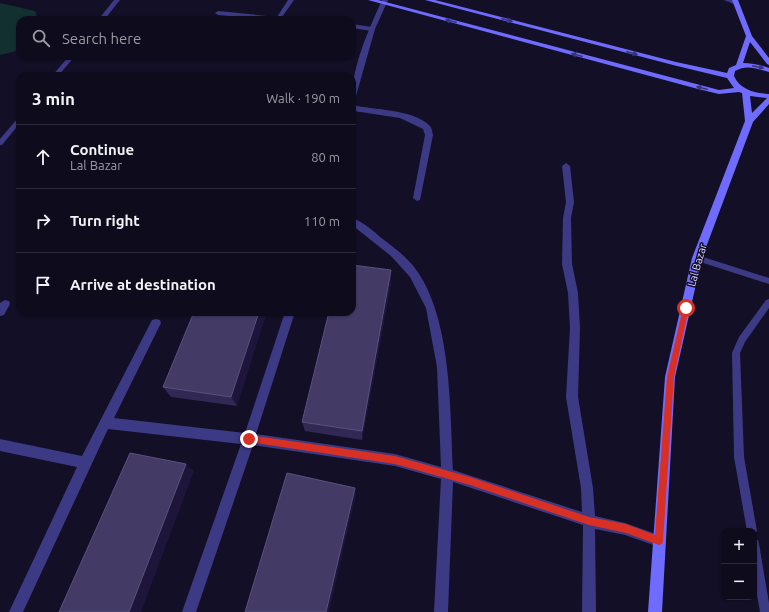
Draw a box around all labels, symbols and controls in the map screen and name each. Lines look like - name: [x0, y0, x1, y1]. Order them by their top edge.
- search box: [16, 16, 356, 60]
- one-way arrow: [445, 18, 457, 24]
- one-way arrow: [500, 18, 513, 24]
- icon: search: [30, 27, 52, 49]
- text: Search here: [62, 30, 141, 47]
- one-way arrow: [627, 50, 639, 56]
- one-way arrow: [571, 51, 583, 57]
- one-way arrow: [752, 64, 764, 70]
- one-way arrow: [696, 85, 709, 91]
- text: 3 min: [32, 89, 75, 108]
- text: Walk · 190 m: [266, 91, 340, 105]
- text: Continue: [70, 141, 134, 158]
- icon: ahead: [32, 146, 54, 168]
- text: 80 m: [311, 150, 340, 164]
- text: Lal Bazar: [70, 158, 122, 172]
- icon: right: [32, 210, 54, 232]
- text: Turn right: [70, 212, 140, 229]
- text: 110 m: [304, 214, 340, 228]
- street label: Lal Bazar: [685, 241, 709, 288]
- icon: arrive: [32, 274, 54, 296]
- text: Arrive at destination: [70, 276, 216, 293]
- route start: [677, 299, 695, 317]
- route end: [240, 430, 258, 448]
- map controls: [721, 528, 757, 600]
- button: +: [721, 528, 757, 564]
- button: −: [721, 564, 757, 600]

